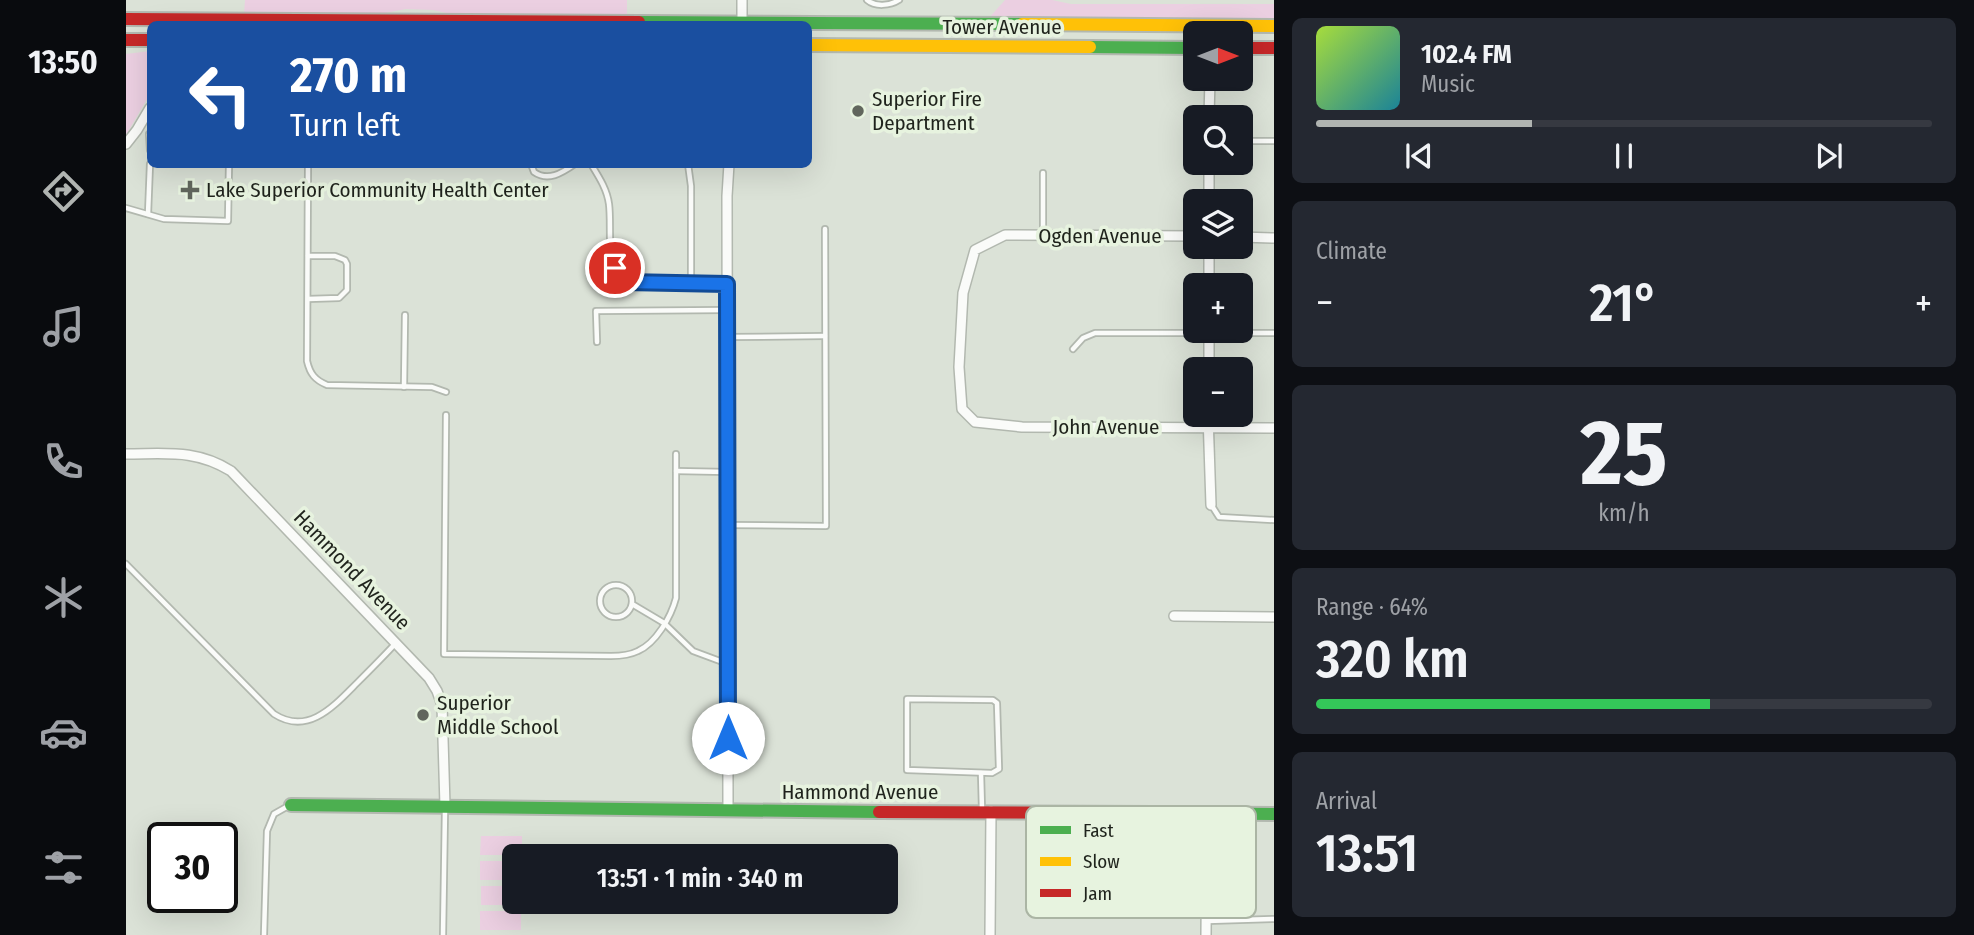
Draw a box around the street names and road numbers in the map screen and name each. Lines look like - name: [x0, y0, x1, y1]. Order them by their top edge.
- street label: Tower Avenue: [942, 14, 1062, 40]
- street label: Ogden Avenue: [1038, 223, 1162, 249]
- street label: John Avenue: [1053, 414, 1159, 440]
- street label: Hammond Avenue: [288, 505, 416, 635]
- street label: Hammond Avenue: [782, 779, 938, 805]

